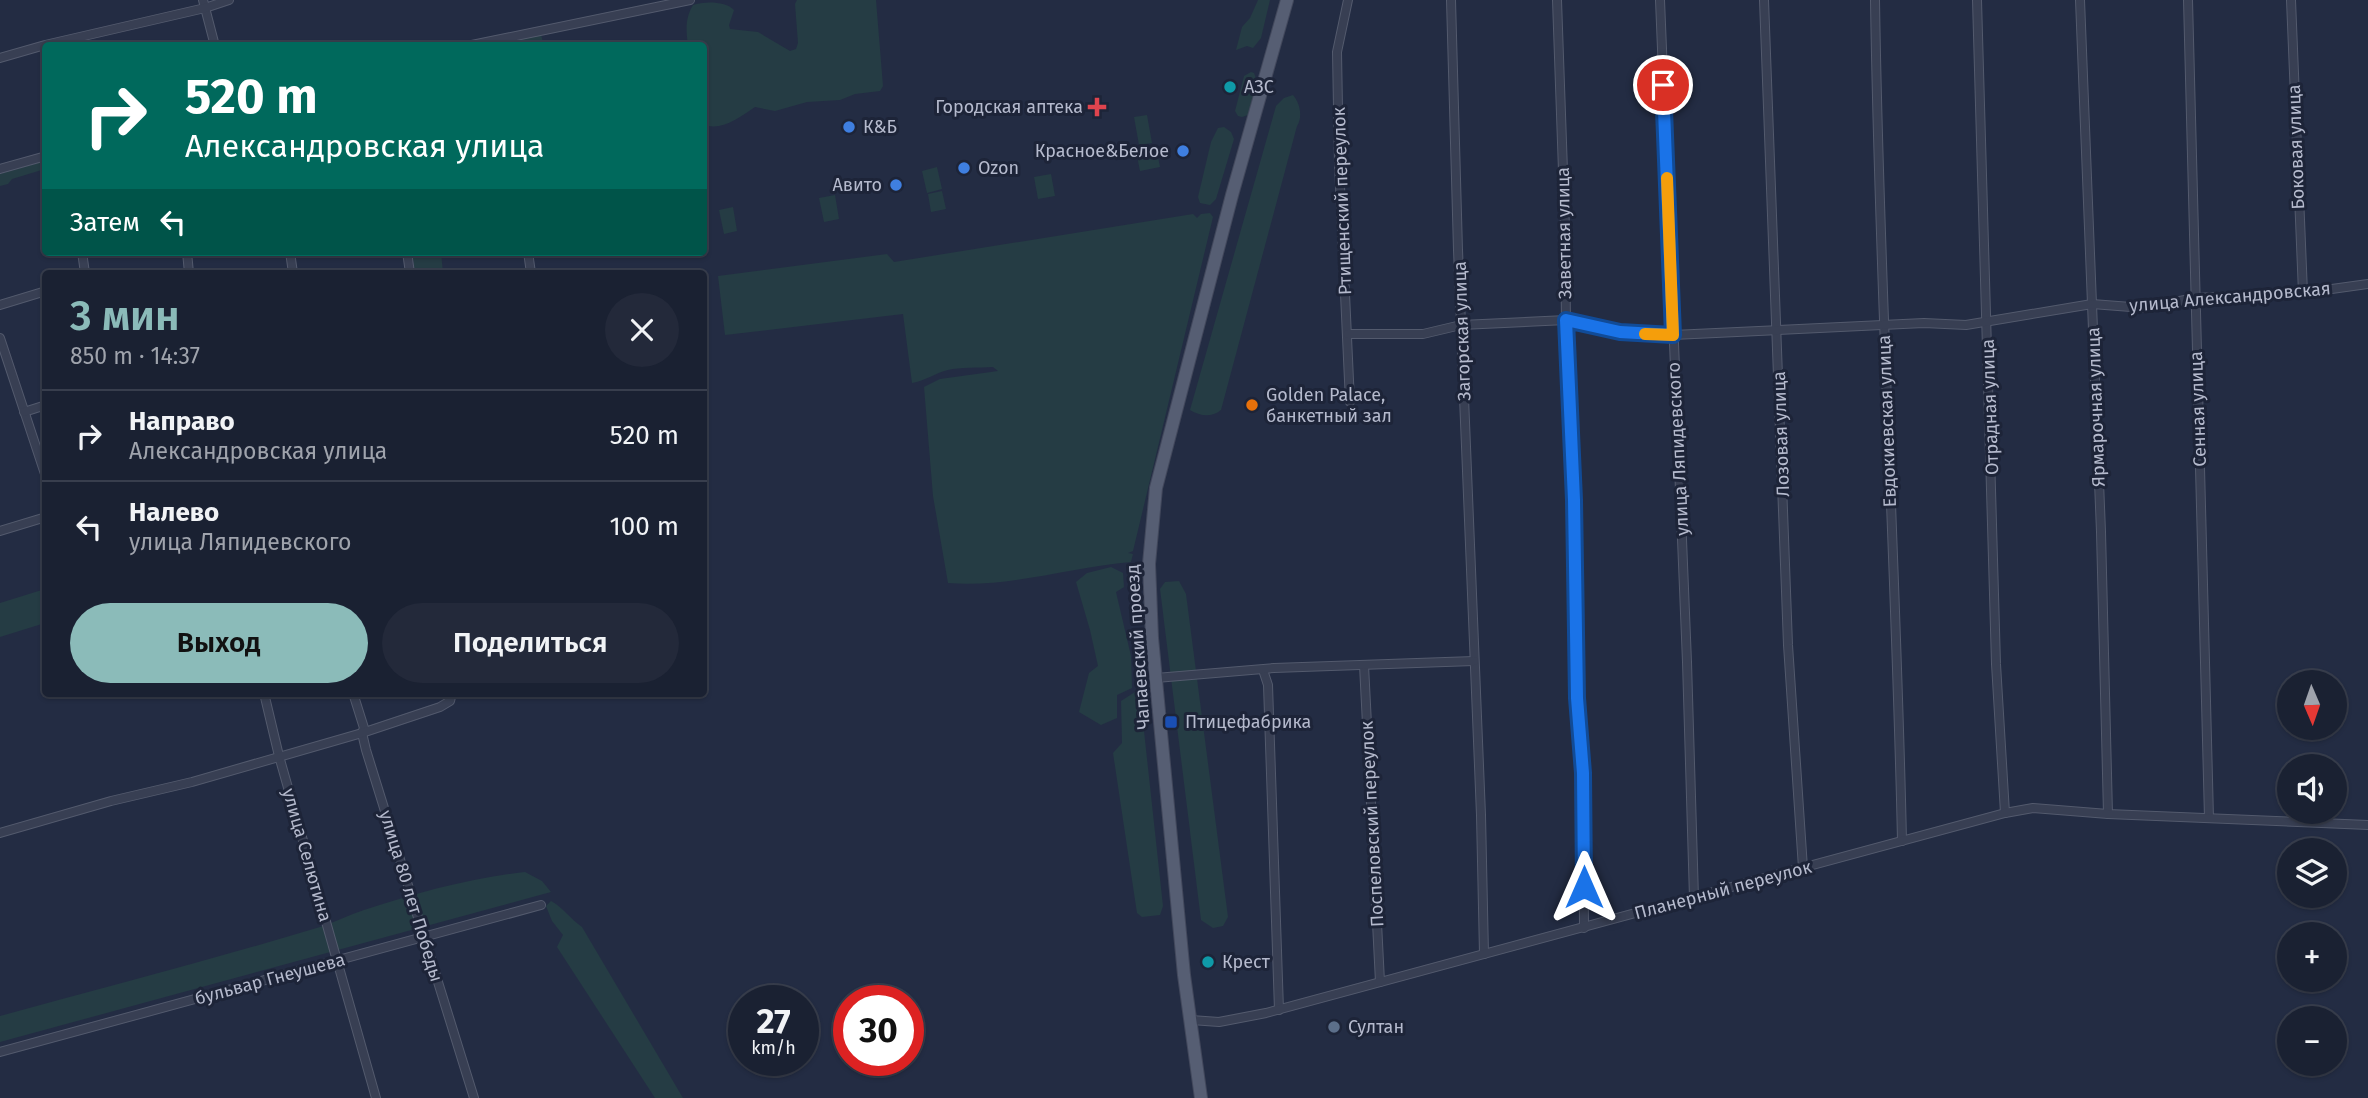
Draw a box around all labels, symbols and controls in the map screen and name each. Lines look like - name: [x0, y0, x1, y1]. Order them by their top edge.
- pin: [1633, 55, 1693, 115]
- icon: arrive: [1644, 66, 1682, 104]
- text: 520 m: [185, 67, 318, 126]
- icon: right: [70, 70, 161, 161]
- place label: АЗС: [1244, 76, 1274, 98]
- marker: АЗС: [1222, 79, 1238, 95]
- street label: Боковая улица: [2283, 84, 2309, 210]
- place label: Городская аптека: [935, 96, 1083, 118]
- marker: Городская аптека: [1089, 99, 1105, 115]
- street label: Ртищенский переулок: [1328, 106, 1356, 295]
- place label: К&Б: [863, 116, 897, 138]
- marker: К&Б: [841, 119, 857, 135]
- text: Александровская улица: [185, 127, 544, 165]
- place label: Красное&Белое: [1035, 140, 1169, 162]
- marker: Красное&Белое: [1175, 143, 1191, 159]
- place label: Ozon: [978, 157, 1019, 179]
- marker: Ozon: [956, 160, 972, 176]
- street label: Заветная улица: [1552, 167, 1576, 299]
- place label: Авито: [833, 174, 882, 196]
- marker: Авито: [888, 177, 904, 193]
- icon: left: [154, 203, 192, 241]
- text: Затем: [70, 207, 140, 238]
- street label: Загорская улица: [1449, 261, 1475, 401]
- street label: улица Александровская: [2128, 277, 2332, 317]
- text: 3 мин: [70, 291, 180, 341]
- button: close: [605, 293, 679, 367]
- street label: Ярмарочная улица: [2082, 327, 2110, 487]
- street label: Евдокиевская улица: [1873, 335, 1901, 507]
- street label: Отрадная улица: [1977, 339, 2003, 475]
- text: 850 m · 14:37: [70, 342, 200, 370]
- street label: Сенная улица: [2185, 351, 2211, 467]
- street label: улица Ляпидевского: [1662, 361, 1694, 537]
- street label: Лозовая улица: [1768, 371, 1794, 497]
- place label: Golden Palace, банкетный зал: [1266, 384, 1392, 427]
- marker: Golden Palace, банкетный зал: [1244, 397, 1260, 413]
- text: Направо: [129, 406, 235, 437]
- icon: right: [70, 417, 108, 455]
- text: 520 m: [610, 420, 679, 451]
- text: Александровская улица: [129, 437, 387, 465]
- text: Налево: [129, 497, 219, 528]
- icon: left: [70, 508, 108, 546]
- text: 100 m: [610, 511, 679, 542]
- text: улица Ляпидевского: [129, 528, 351, 556]
- street label: Чапаевский проезд: [1121, 564, 1155, 730]
- button: Выход: [70, 603, 368, 683]
- button: Поделиться: [382, 603, 679, 683]
- north arrow: [2277, 670, 2347, 740]
- map controls: [2277, 670, 2347, 1076]
- place label: Птицефабрика: [1185, 711, 1311, 733]
- marker: Птицефабрика: [1163, 714, 1179, 730]
- street label: Поспеловский переулок: [1356, 720, 1388, 928]
- button: sound: [2277, 754, 2347, 824]
- street label: улица Селютина: [277, 786, 337, 924]
- street label: улица 80 лет Победы: [374, 808, 448, 984]
- button: layers: [2277, 838, 2347, 908]
- position arrow: [1547, 850, 1621, 924]
- street label: Планерный переулок: [1632, 856, 1815, 924]
- button: +: [2277, 922, 2347, 992]
- street label: бульвар Гнеушева: [192, 948, 348, 1010]
- place label: Крест: [1222, 951, 1271, 973]
- marker: Крест: [1200, 954, 1216, 970]
- speed limit sign: 30: [833, 985, 924, 1076]
- text: 27: [756, 1000, 791, 1042]
- button: −: [2277, 1006, 2347, 1076]
- place label: Султан: [1348, 1016, 1404, 1038]
- marker: Султан: [1326, 1019, 1342, 1035]
- text: km/h: [751, 1037, 796, 1059]

